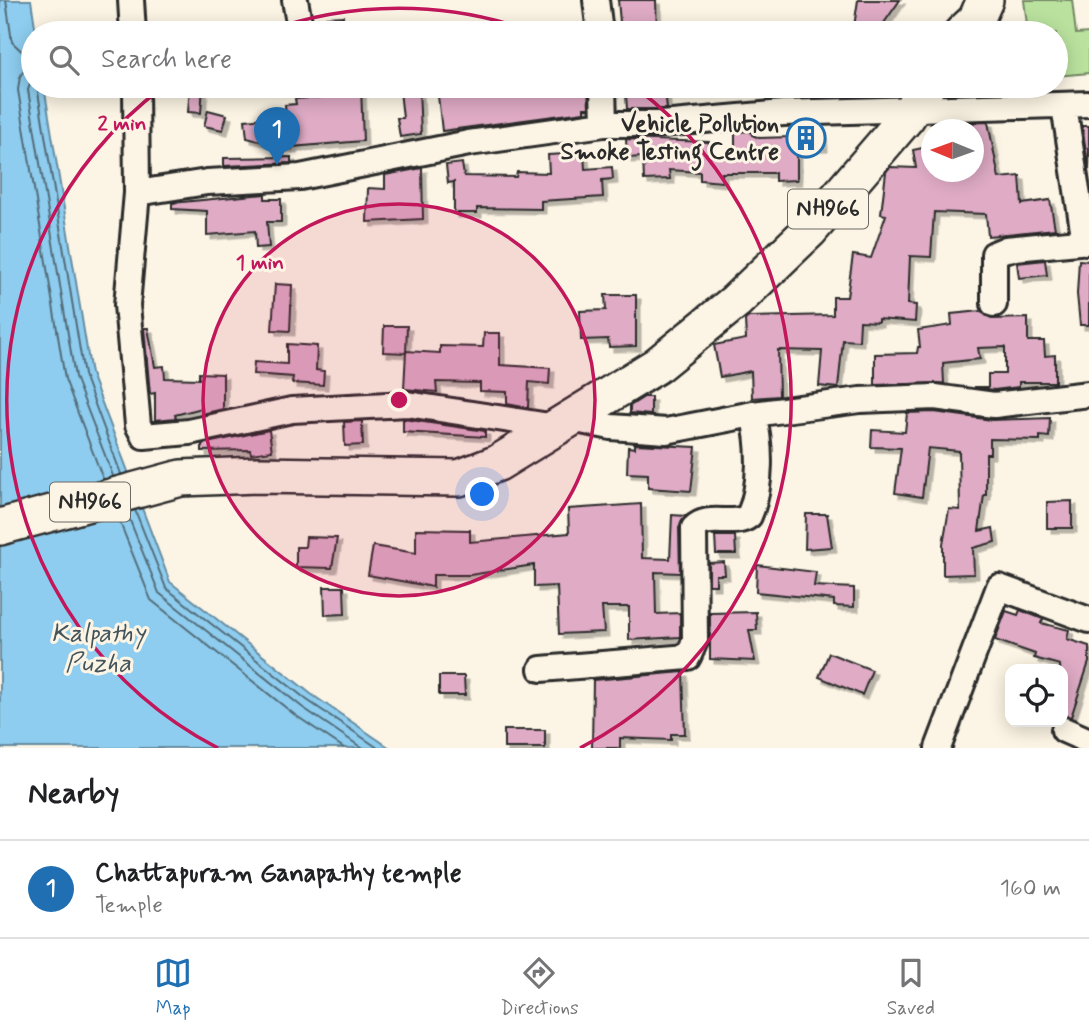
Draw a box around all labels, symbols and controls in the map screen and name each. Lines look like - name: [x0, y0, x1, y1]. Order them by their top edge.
- search box: [21, 21, 1068, 98]
- icon: search: [45, 41, 83, 79]
- text: Search here: [101, 43, 232, 77]
- pin: 1: [254, 107, 300, 165]
- place label: Vehicle Pollution Smoke Testing Centre: [561, 109, 779, 171]
- text: 2 min: [97, 110, 147, 138]
- building icon: Vehicle Pollution Smoke Testing Centre: [785, 117, 827, 159]
- north arrow: [921, 119, 984, 182]
- road number: NH966: [788, 190, 868, 229]
- text: 1 min: [236, 249, 284, 277]
- centre of rings: [387, 388, 411, 412]
- your location: [465, 477, 499, 511]
- road number: NH966: [50, 482, 130, 522]
- water label: Kalpathy Puzha: [51, 617, 147, 681]
- map controls: [1005, 664, 1068, 727]
- button: locate: [1005, 664, 1068, 727]
- text: Nearby: [28, 774, 119, 813]
- text: Chattapuram Ganapathy temple: [95, 857, 462, 891]
- text: 1: [46, 874, 56, 904]
- text: 160 m: [1000, 874, 1061, 904]
- text: Temple: [95, 891, 163, 921]
- tab: Map: [154, 954, 192, 1021]
- tab: Directions: [500, 954, 579, 1021]
- tab: Saved: [887, 954, 935, 1021]

